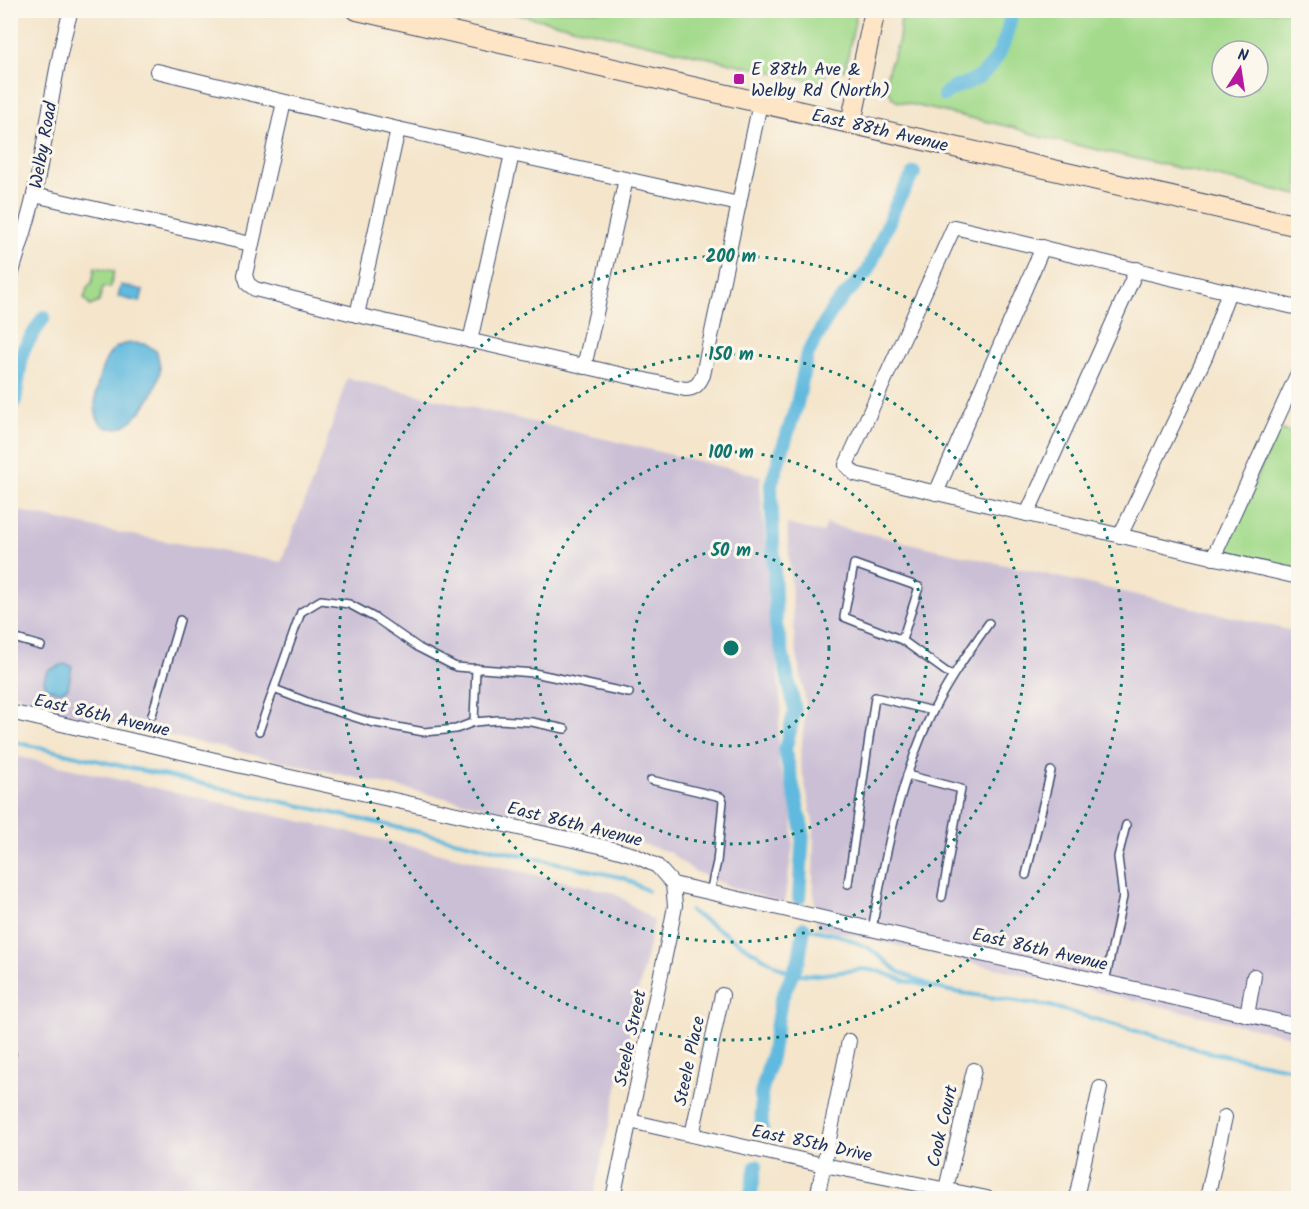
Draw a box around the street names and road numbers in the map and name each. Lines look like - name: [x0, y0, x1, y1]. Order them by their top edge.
- street label: Welby Road: [23, 99, 67, 191]
- street label: East 88th Avenue: [809, 102, 951, 161]
- street label: East 86th Avenue: [31, 687, 172, 746]
- street label: East 86th Avenue: [504, 795, 645, 856]
- street label: East 86th Avenue: [969, 921, 1110, 980]
- street label: Steele Street: [607, 986, 656, 1089]
- street label: Steele Place: [667, 1014, 714, 1109]
- street label: Cook Court: [920, 1082, 967, 1170]
- street label: East 85th Drive: [749, 1118, 875, 1171]

